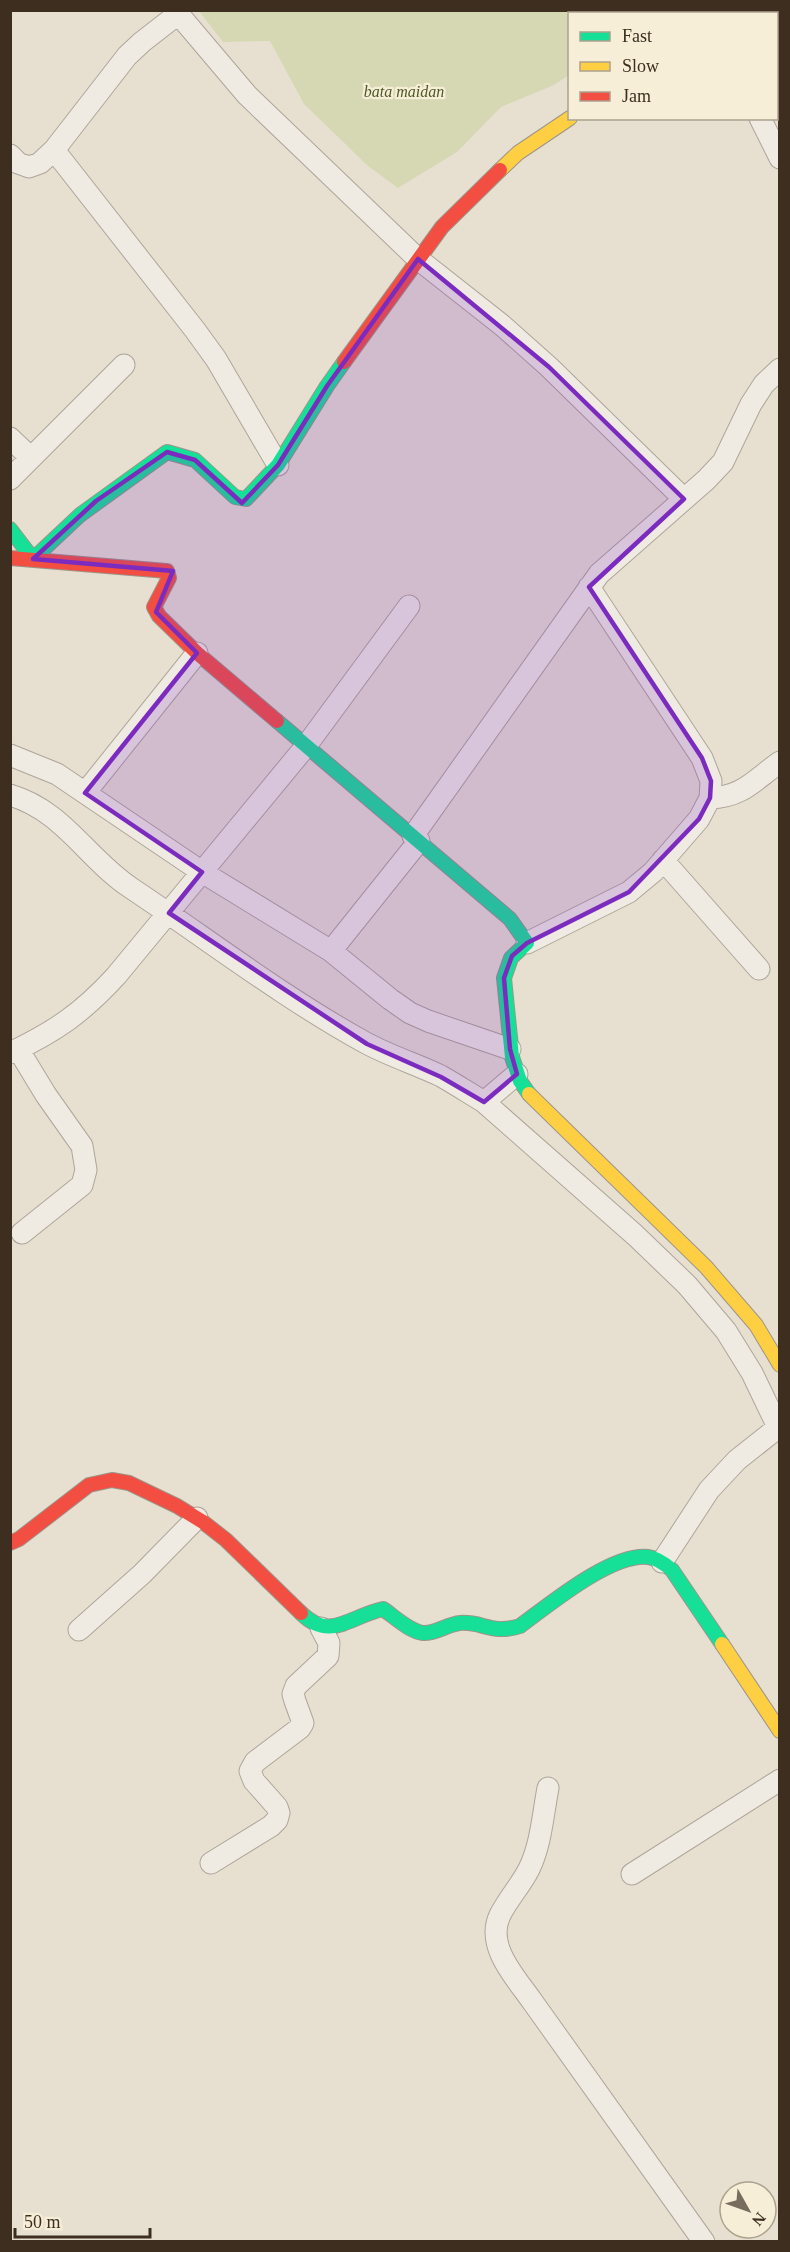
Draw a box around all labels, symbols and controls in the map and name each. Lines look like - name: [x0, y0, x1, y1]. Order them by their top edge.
- legend: [568, 12, 778, 120]
- text: Fast: [622, 26, 652, 46]
- text: Slow: [622, 56, 659, 76]
- park label: bata maidan: [364, 83, 444, 100]
- text: Jam: [622, 86, 651, 106]
- north arrow: [718, 2180, 778, 2240]
- scale bar: [15, 2201, 150, 2239]
- text: N: [749, 2209, 769, 2230]
- text: 50 m: [24, 2212, 61, 2232]

